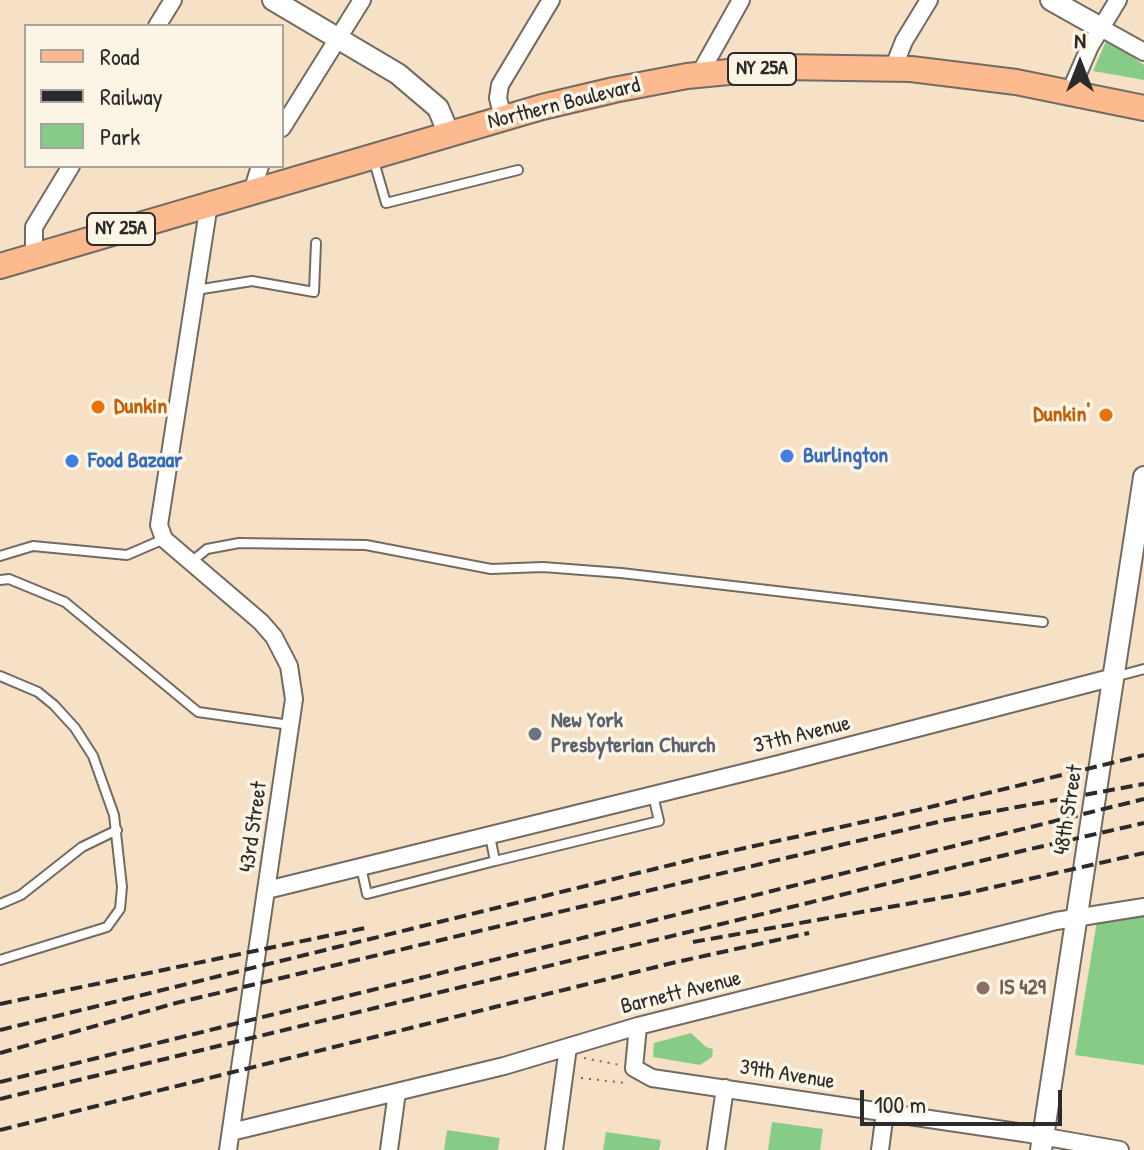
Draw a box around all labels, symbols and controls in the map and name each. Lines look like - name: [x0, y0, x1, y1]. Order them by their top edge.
- legend: [24, 24, 284, 168]
- north arrow: [1040, 24, 1120, 104]
- text: N: [1074, 25, 1086, 55]
- text: Road: [100, 40, 139, 72]
- road number: NY 25A: [728, 53, 796, 85]
- street label: Northern Boulevard: [485, 72, 643, 136]
- text: Railway: [100, 80, 163, 112]
- text: Park: [100, 120, 140, 152]
- road number: NY 25A: [87, 213, 155, 245]
- place label: Dunkin: [114, 394, 167, 420]
- marker: Dunkin: [89, 398, 107, 416]
- place label: Dunkin': [1033, 402, 1090, 428]
- marker: Dunkin': [1097, 406, 1115, 424]
- place label: Burlington: [803, 443, 888, 469]
- marker: Burlington: [778, 447, 796, 465]
- place label: Food Bazaar: [88, 448, 183, 474]
- marker: Food Bazaar: [63, 452, 81, 470]
- place label: New York Presbyterian Church: [551, 708, 715, 760]
- street label: 37th Avenue: [751, 710, 853, 760]
- marker: New York Presbyterian Church: [526, 725, 544, 743]
- street label: 48th Street: [1049, 763, 1089, 857]
- street label: 43rd Street: [235, 780, 273, 874]
- street label: Barnett Avenue: [618, 965, 744, 1021]
- place label: IS 429: [999, 975, 1046, 1001]
- marker: IS 429: [974, 979, 992, 997]
- street label: 39th Avenue: [738, 1054, 836, 1096]
- scale bar: [864, 1074, 1066, 1124]
- text: 100 m: [874, 1088, 926, 1120]

